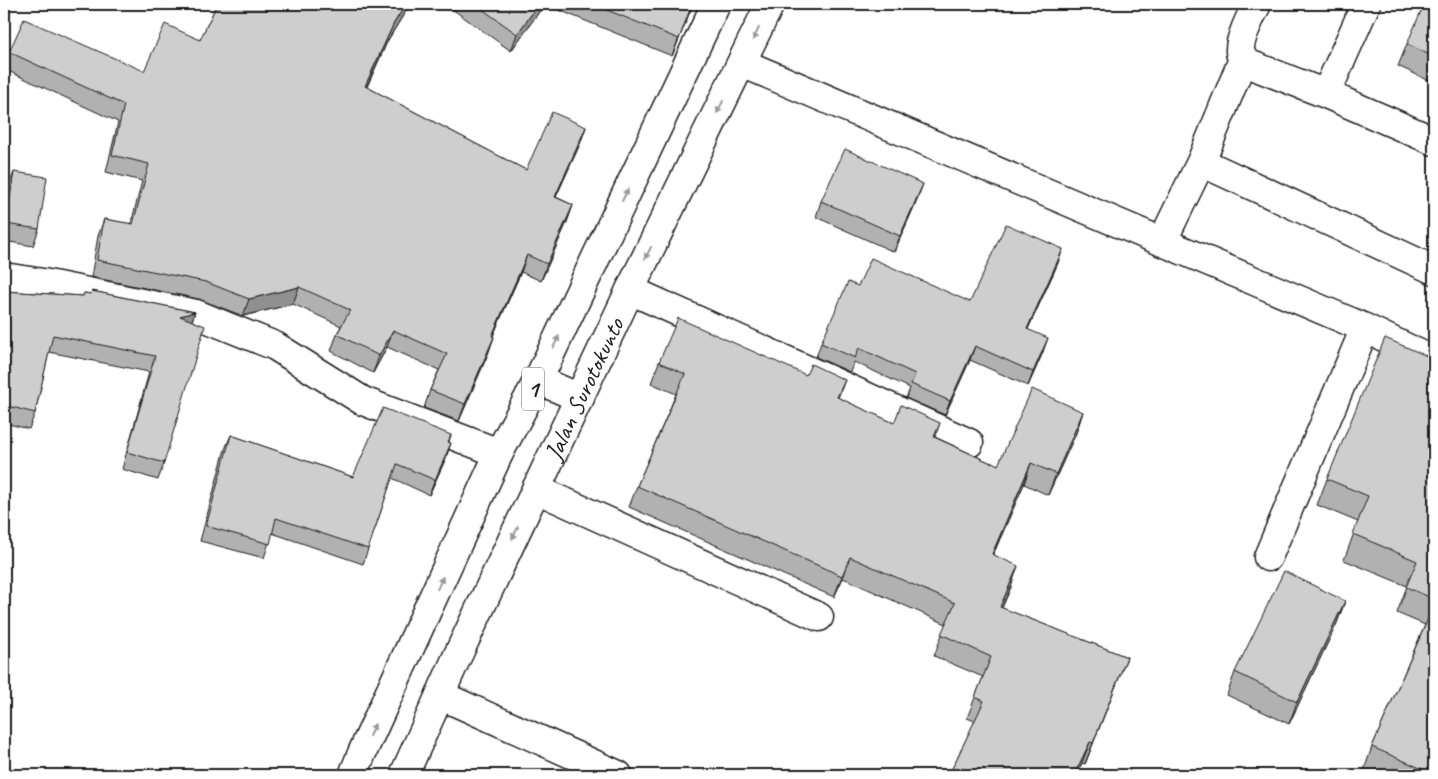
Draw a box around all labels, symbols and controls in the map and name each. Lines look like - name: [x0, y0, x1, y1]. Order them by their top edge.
- one-way arrow: [751, 26, 760, 41]
- one-way arrow: [716, 100, 724, 114]
- one-way arrow: [622, 188, 630, 202]
- one-way arrow: [644, 245, 652, 260]
- street label: Jalan Surotokunto: [537, 312, 632, 466]
- one-way arrow: [552, 335, 560, 349]
- road number: 1: [522, 368, 544, 410]
- one-way arrow: [511, 526, 519, 540]
- one-way arrow: [436, 576, 444, 590]
- one-way arrow: [368, 723, 377, 738]

